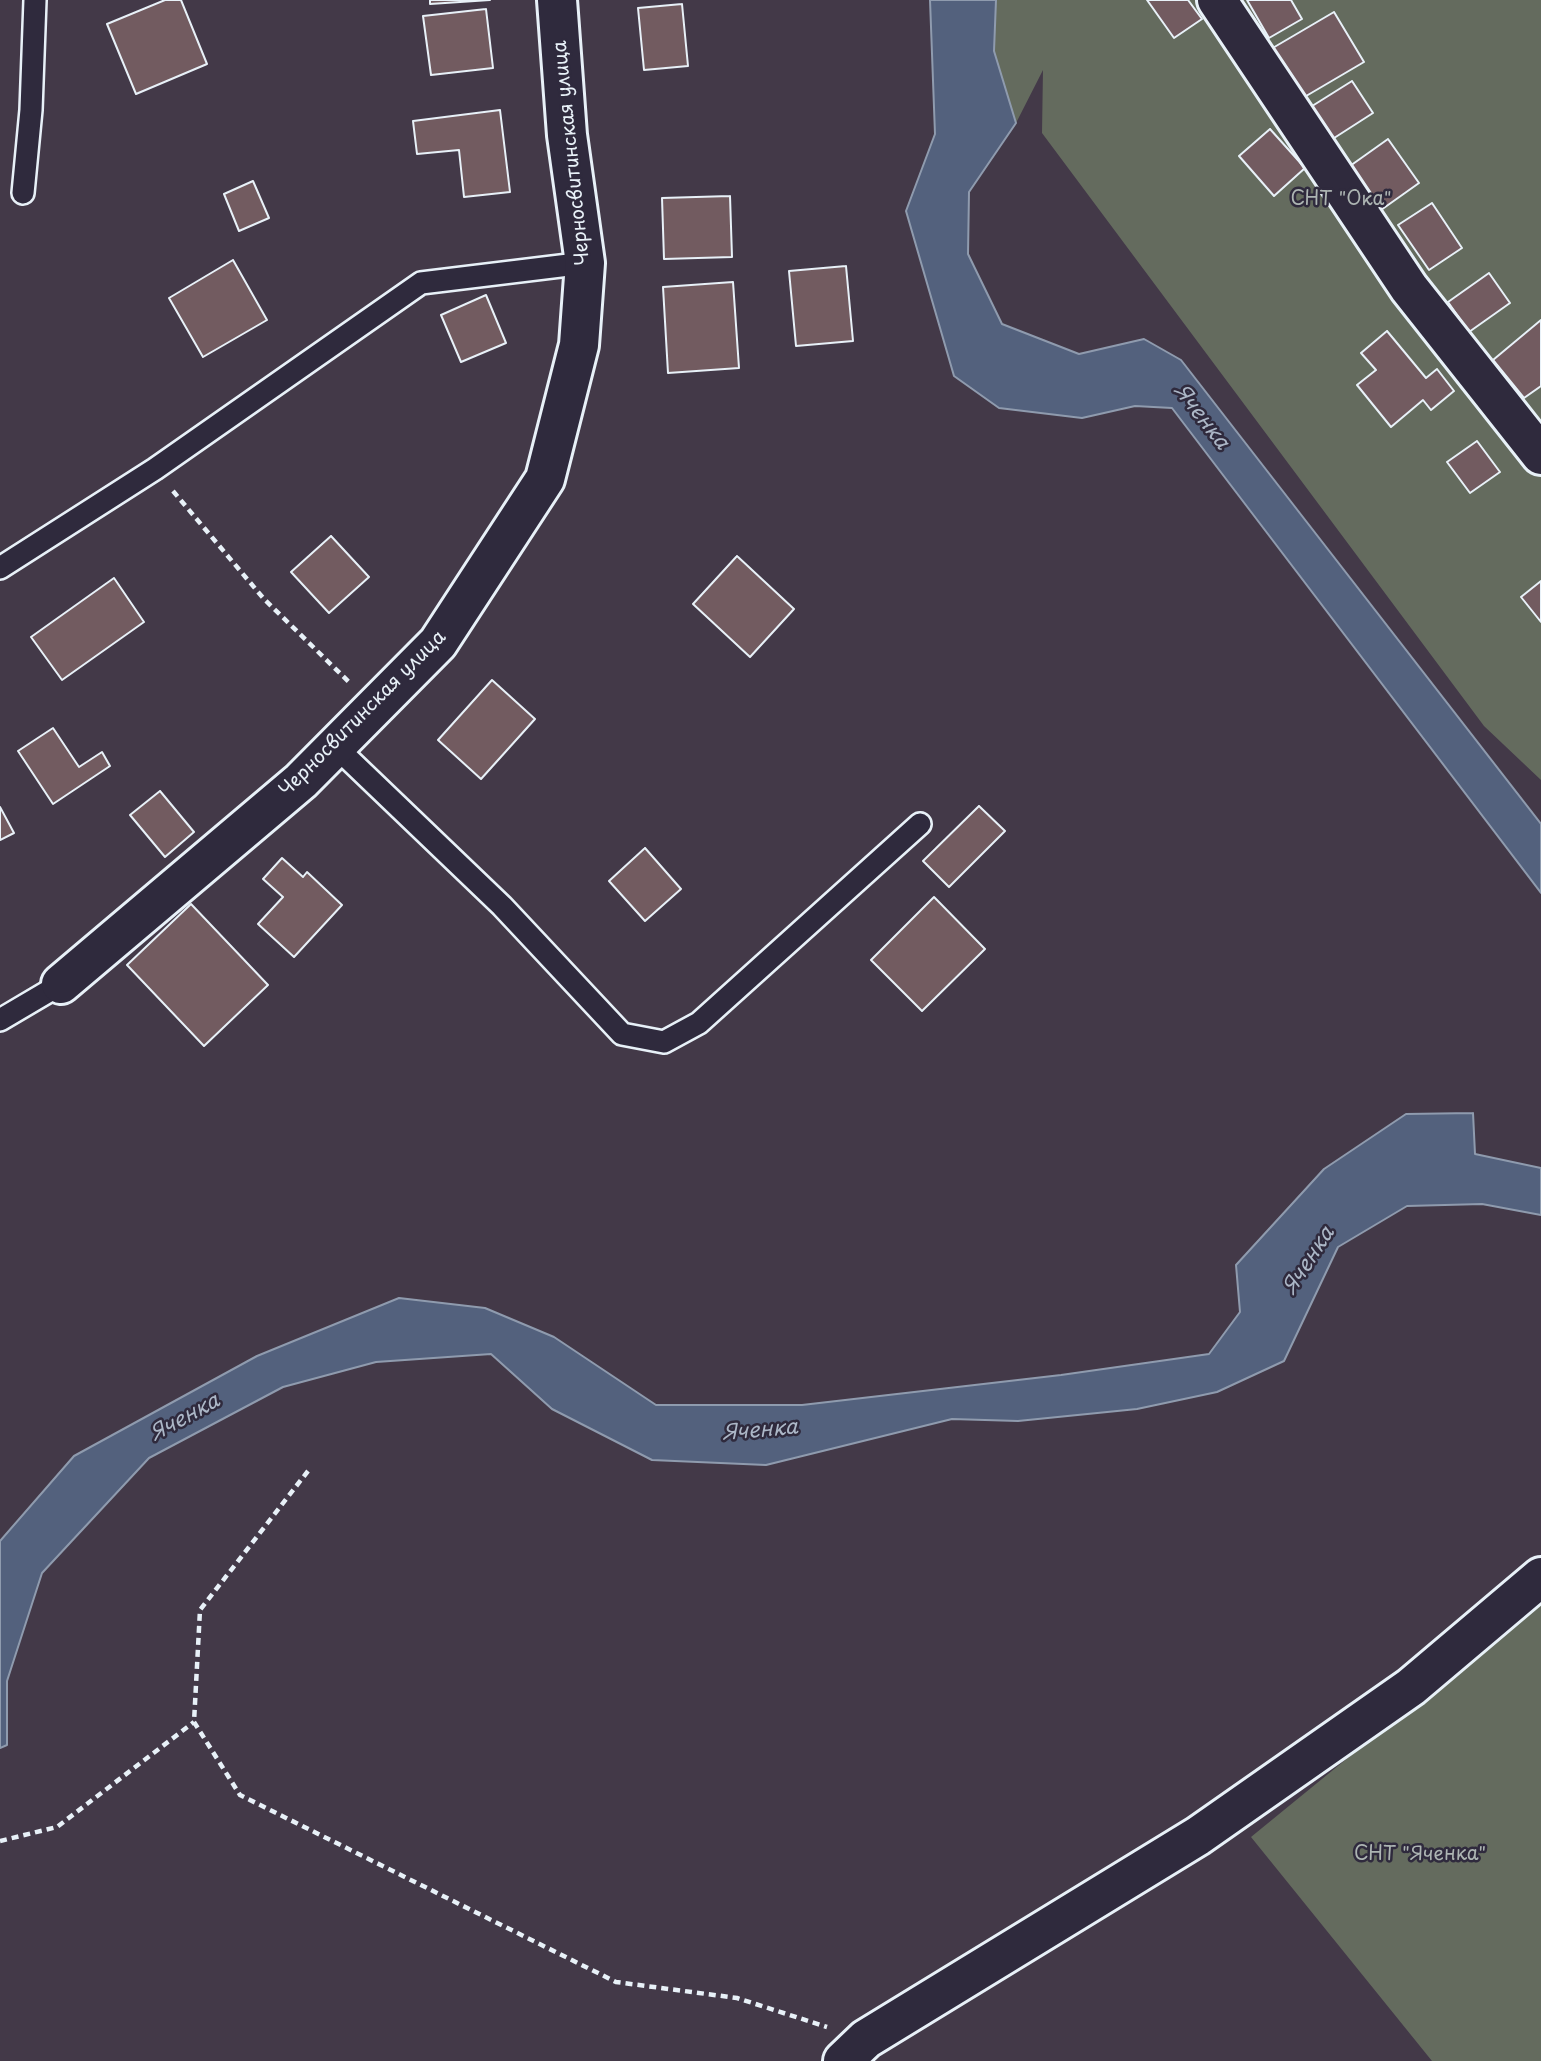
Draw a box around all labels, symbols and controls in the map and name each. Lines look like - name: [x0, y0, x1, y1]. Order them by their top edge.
- street label: Черносвитинская улица: [549, 39, 595, 267]
- park label: СНТ "Ока": [1290, 189, 1392, 211]
- water label: Яченка: [1168, 379, 1234, 455]
- street label: Черносвитинская улица: [275, 626, 451, 802]
- water label: Яченка: [1278, 1222, 1340, 1300]
- water label: Яченка: [146, 1389, 224, 1447]
- water label: Яченка: [721, 1415, 799, 1447]
- park label: СНТ "Яченка": [1354, 1844, 1486, 1866]

